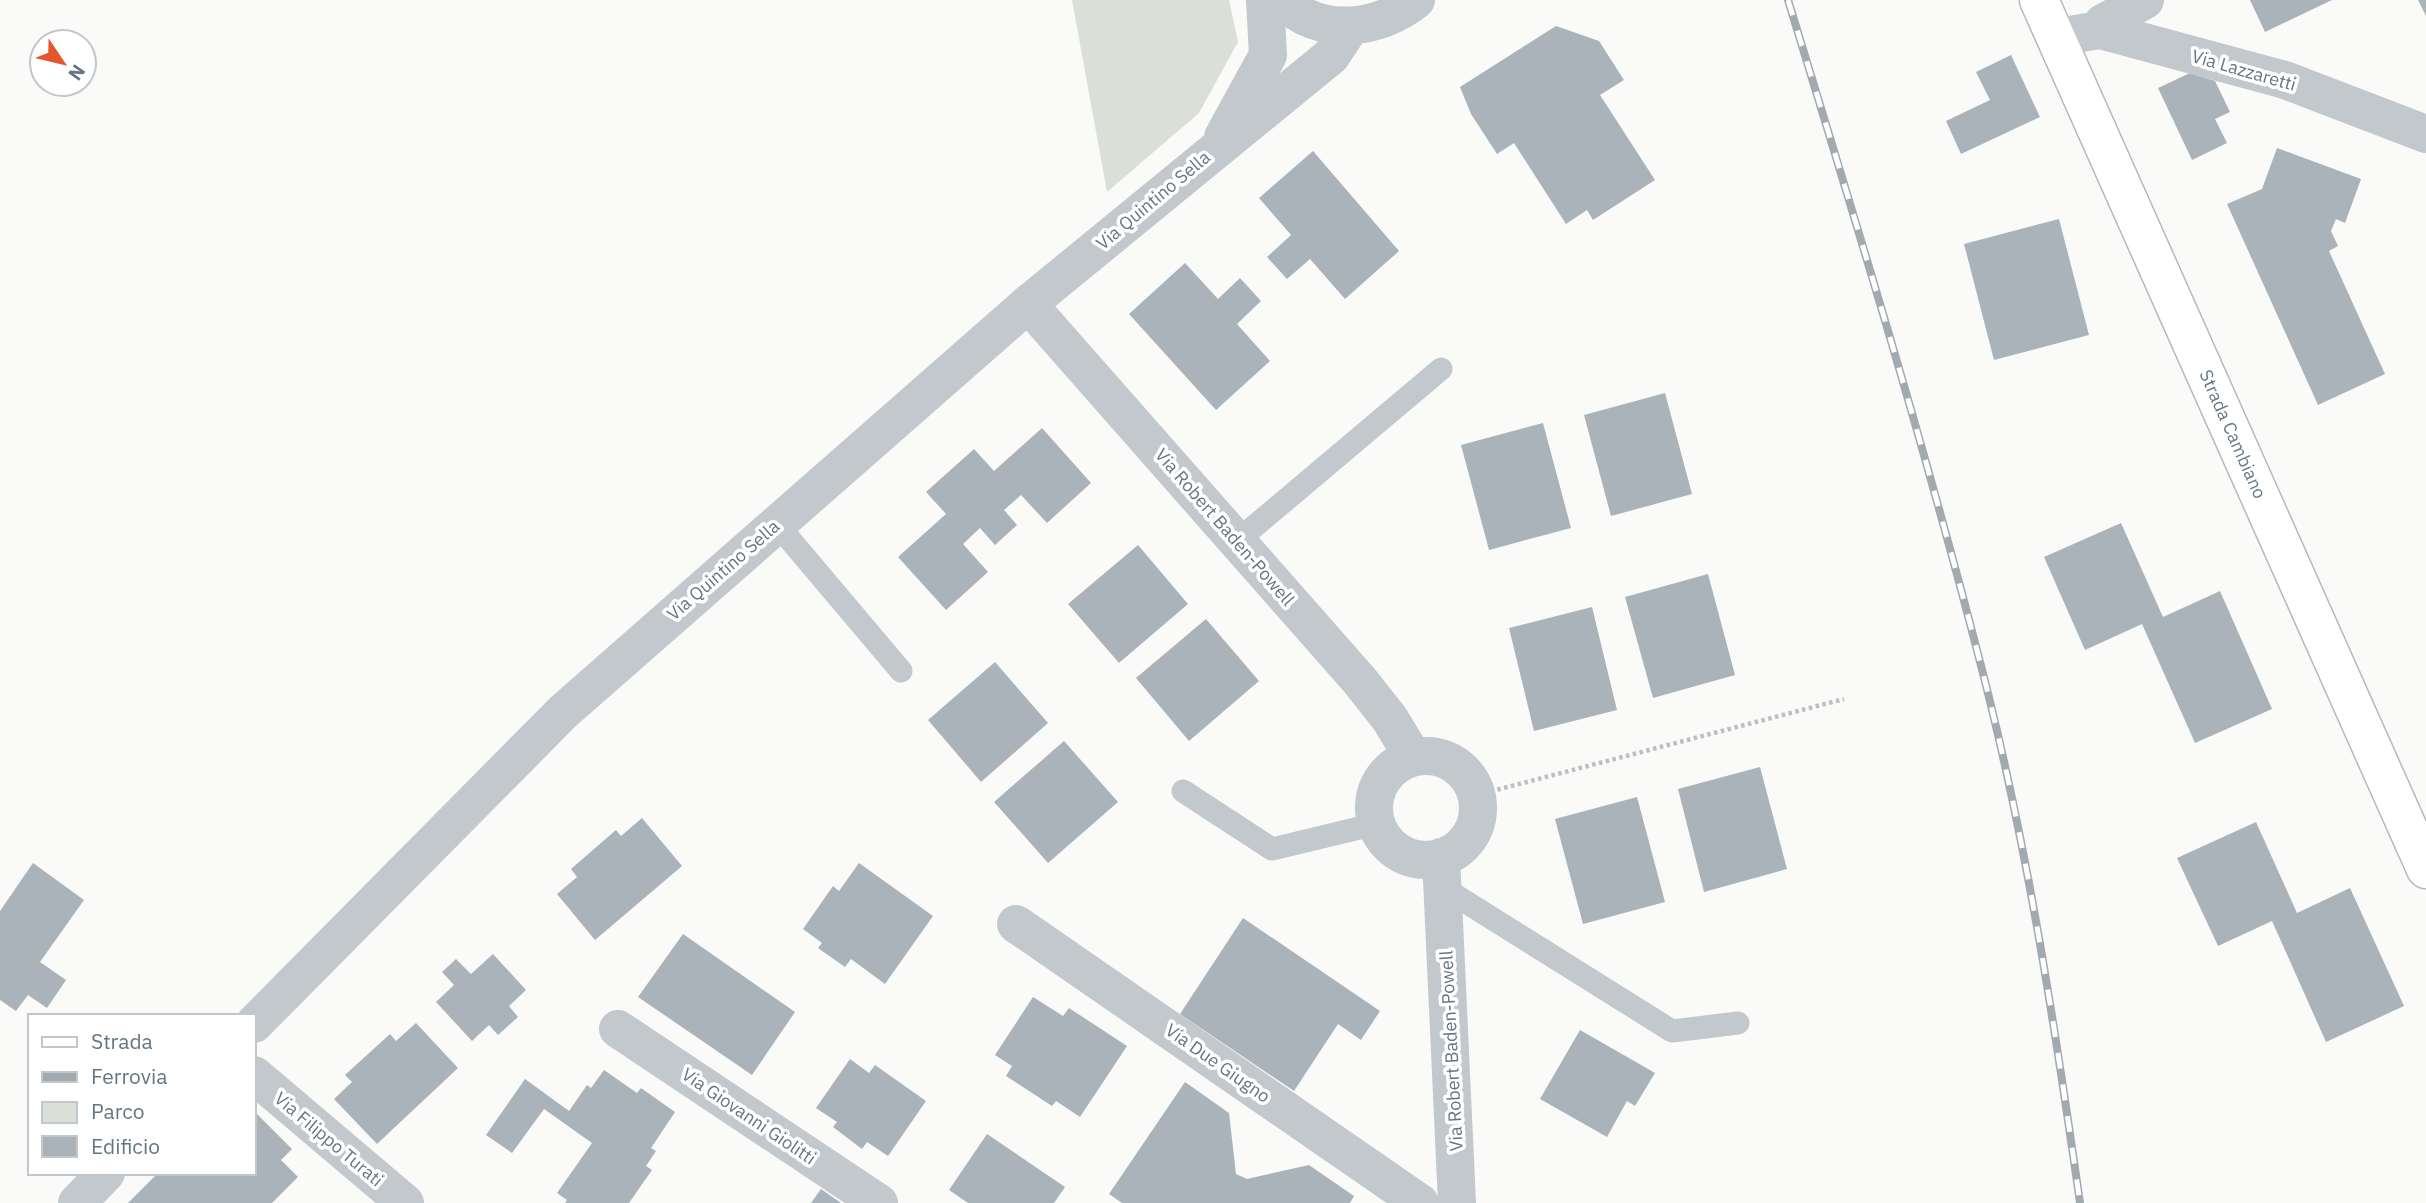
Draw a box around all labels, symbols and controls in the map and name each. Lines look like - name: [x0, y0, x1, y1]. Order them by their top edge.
- north arrow: [28, 28, 98, 98]
- street label: Via Lazzaretti: [2189, 44, 2299, 96]
- text: N: [63, 60, 91, 85]
- street label: Via Quintino Sella: [1091, 145, 1215, 254]
- street label: Strada Cambiano: [2194, 366, 2272, 502]
- street label: Via Robert Baden-Powell: [1150, 444, 1300, 611]
- street label: Via Quintino Sella: [662, 514, 784, 625]
- street label: Via Robert Baden-Powell: [1434, 950, 1468, 1152]
- legend: [28, 1014, 256, 1175]
- street label: Via Due Giugno: [1161, 1018, 1275, 1108]
- text: Strada: [91, 1027, 153, 1055]
- text: Ferrovia: [91, 1062, 167, 1090]
- street label: Via Giovanni Giolitti: [677, 1063, 821, 1169]
- street label: Via Filippo Turati: [270, 1087, 388, 1191]
- text: Parco: [91, 1097, 145, 1125]
- text: Edificio: [91, 1132, 160, 1160]

